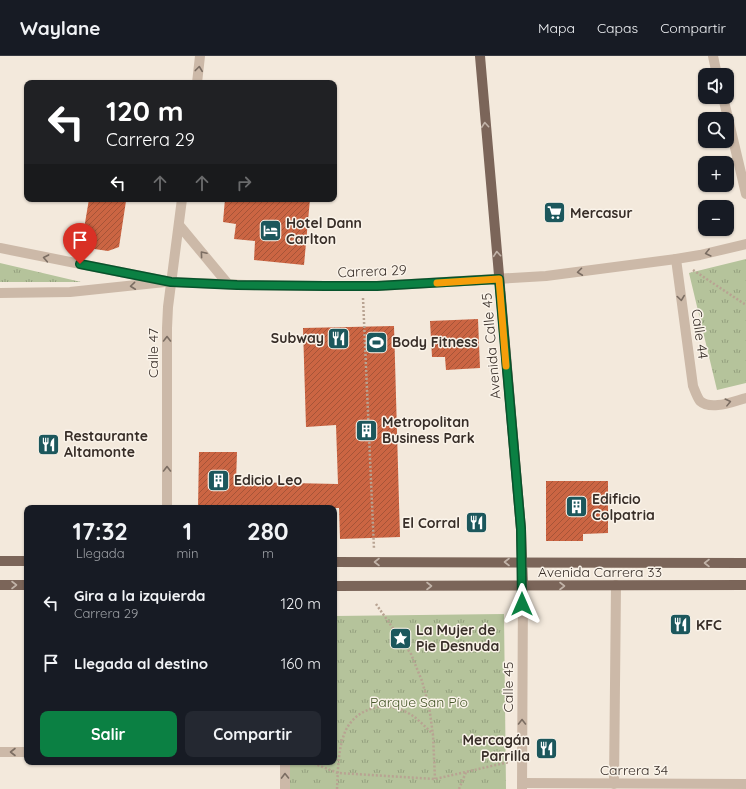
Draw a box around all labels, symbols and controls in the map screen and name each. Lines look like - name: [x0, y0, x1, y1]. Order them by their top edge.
- text: Waylane: [20, 16, 100, 40]
- text: Mapa: [538, 19, 575, 37]
- text: Capas: [597, 19, 638, 37]
- text: Compartir: [660, 19, 726, 37]
- one-way arrow: [194, 66, 203, 73]
- map controls: [698, 68, 734, 236]
- button: sound: [698, 68, 734, 104]
- text: 120 m: [106, 93, 184, 128]
- icon: left: [40, 96, 92, 148]
- button: search: [698, 112, 734, 148]
- one-way arrow: [481, 121, 490, 128]
- text: Carrera 29: [106, 128, 195, 151]
- button: +: [698, 156, 734, 192]
- icon: left: [107, 172, 129, 194]
- icon: ahead: [149, 172, 171, 194]
- icon: ahead: [191, 172, 213, 194]
- icon: right: [233, 172, 255, 194]
- supermarket icon: Mercasur: [541, 200, 567, 226]
- button: −: [698, 200, 734, 236]
- place label: Mercasur: [570, 204, 633, 222]
- place label: Hotel Dann Carlton: [286, 214, 362, 248]
- hotel icon: Hotel Dann Carlton: [258, 218, 284, 244]
- pin: [63, 223, 97, 264]
- icon: arrive: [69, 229, 91, 251]
- one-way arrow: [705, 248, 711, 256]
- one-way arrow: [492, 251, 501, 257]
- one-way arrow: [201, 252, 208, 259]
- one-way arrow: [43, 254, 50, 262]
- street label: Carrera 29: [337, 261, 407, 281]
- one-way arrow: [577, 267, 583, 276]
- one-way arrow: [129, 281, 136, 290]
- street label: Avenida Calle 45: [477, 292, 505, 400]
- one-way arrow: [677, 294, 686, 301]
- street label: Calle 44: [688, 308, 712, 360]
- restaurant icon: Subway: [326, 325, 352, 351]
- street label: Calle 47: [144, 328, 162, 378]
- place label: Subway: [271, 329, 324, 347]
- sports icon: Body Fitness: [363, 329, 389, 355]
- place label: Body Fitness: [392, 333, 478, 351]
- one-way arrow: [163, 336, 171, 342]
- one-way arrow: [724, 399, 731, 407]
- place label: Metropolitan Business Park: [382, 413, 475, 447]
- building icon: Metropolitan Business Park: [354, 417, 380, 443]
- place label: Restaurante Altamonte: [64, 427, 148, 461]
- restaurant icon: Restaurante Altamonte: [36, 431, 62, 457]
- one-way arrow: [163, 466, 171, 472]
- building icon: Edicio Leo: [205, 467, 231, 493]
- place label: Edicio Leo: [234, 471, 302, 489]
- place label: Edificio Colpatria: [592, 490, 655, 524]
- building icon: Edificio Colpatria: [564, 494, 590, 520]
- restaurant icon: El Corral: [463, 510, 489, 536]
- place label: El Corral: [402, 514, 460, 532]
- text: 17:32: [72, 516, 128, 546]
- text: 1: [183, 516, 192, 546]
- text: 280: [247, 516, 289, 546]
- text: Llegada: [76, 545, 125, 561]
- text: min: [176, 545, 199, 561]
- text: m: [262, 545, 274, 561]
- one-way arrow: [374, 558, 380, 566]
- one-way arrow: [504, 558, 510, 566]
- one-way arrow: [704, 559, 710, 567]
- street label: Avenida Carrera 33: [538, 563, 662, 581]
- one-way arrow: [11, 581, 17, 589]
- one-way arrow: [426, 582, 432, 590]
- one-way arrow: [559, 582, 565, 590]
- position arrow: [501, 583, 543, 625]
- text: Gira a la izquierda: [74, 586, 206, 605]
- icon: left: [40, 592, 62, 614]
- text: 120 m: [280, 594, 321, 613]
- text: Carrera 29: [74, 605, 138, 621]
- restaurant icon: KFC: [667, 612, 693, 638]
- place label: KFC: [696, 616, 722, 634]
- place label: La Mujer de Pie Desnuda: [416, 621, 499, 655]
- place icon: La Mujer de Pie Desnuda: [387, 625, 413, 651]
- icon: arrive: [40, 652, 62, 674]
- text: Llegada al destino: [74, 654, 208, 673]
- text: 160 m: [281, 654, 321, 673]
- street label: Calle 45: [499, 662, 517, 712]
- park label: Parque San Pío: [370, 693, 468, 711]
- button: Salir: [40, 711, 177, 757]
- button: Compartir: [185, 711, 321, 757]
- one-way arrow: [518, 719, 526, 725]
- place label: Mercagán Parrilla: [462, 731, 530, 765]
- restaurant icon: Mercagán Parrilla: [533, 735, 559, 761]
- one-way arrow: [10, 748, 16, 756]
- street label: Carrera 34: [600, 761, 668, 779]
- one-way arrow: [281, 772, 289, 778]

